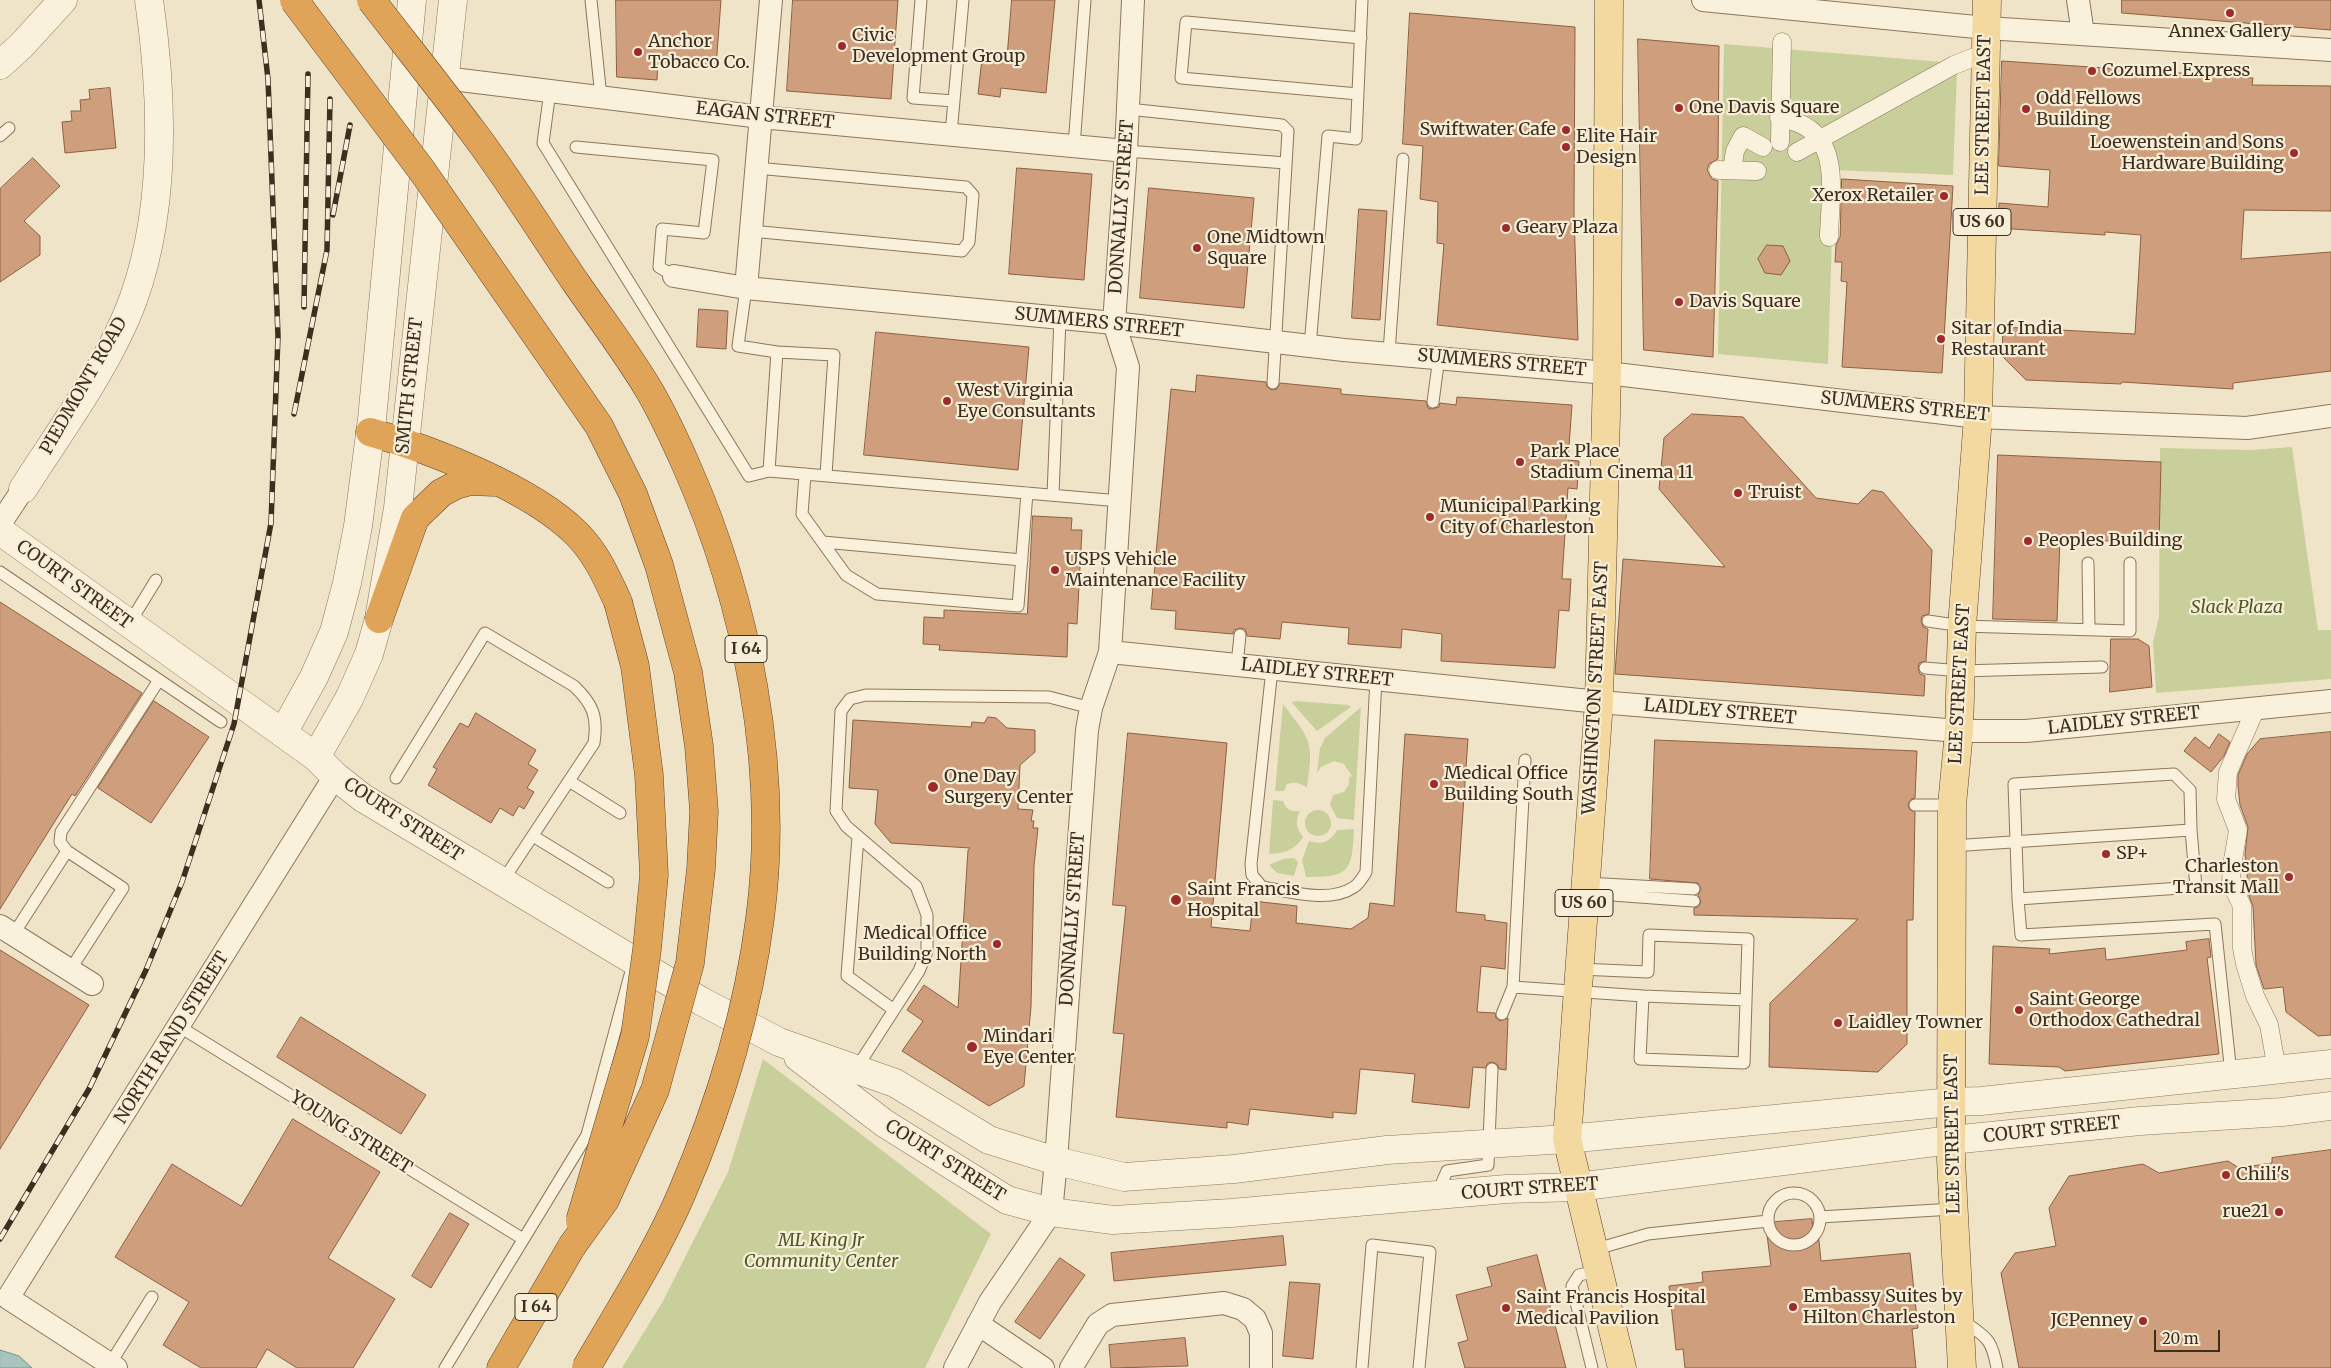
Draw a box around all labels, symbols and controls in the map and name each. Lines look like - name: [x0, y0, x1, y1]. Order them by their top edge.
- marker: Annex Gallery: [2224, 7, 2236, 19]
- place label: Annex Gallery: [2168, 21, 2292, 43]
- place label: Civic Development Group: [852, 25, 1025, 68]
- place label: Anchor Tobacco Co.: [648, 31, 750, 74]
- street label: LEE STREET EAST: [1972, 34, 1996, 196]
- marker: Civic Development Group: [836, 40, 848, 52]
- marker: Anchor Tobacco Co.: [632, 46, 644, 58]
- place label: Cozumel Express: [2102, 60, 2250, 82]
- marker: Cozumel Express: [2086, 65, 2098, 77]
- place label: Odd Fellows Building: [2036, 88, 2141, 130]
- place label: One Davis Square: [1689, 97, 1839, 119]
- street label: EAGAN STREET: [695, 98, 835, 134]
- marker: One Davis Square: [1673, 102, 1685, 114]
- marker: Odd Fellows Building: [2020, 103, 2032, 115]
- street label: DONNALLY STREET: [1105, 119, 1139, 295]
- place label: Swiftwater Cafe: [1420, 119, 1556, 141]
- marker: Swiftwater Cafe: [1560, 124, 1572, 136]
- place label: Elite Hair Design: [1576, 126, 1657, 168]
- place label: Loewenstein and Sons Hardware Building: [2090, 132, 2284, 174]
- marker: Elite Hair Design: [1560, 141, 1572, 153]
- marker: Loewenstein and Sons Hardware Building: [2288, 147, 2300, 159]
- place label: Xerox Retailer: [1812, 185, 1934, 207]
- marker: Xerox Retailer: [1938, 190, 1950, 202]
- road number: US 60: [1953, 208, 2011, 236]
- place label: Geary Plaza: [1516, 217, 1618, 239]
- marker: Geary Plaza: [1500, 222, 1512, 234]
- place label: One Midtown Square: [1207, 227, 1325, 270]
- marker: One Midtown Square: [1191, 242, 1203, 254]
- place label: Davis Square: [1689, 291, 1801, 313]
- marker: Davis Square: [1673, 296, 1685, 308]
- street label: SUMMERS STREET: [1014, 303, 1184, 343]
- street label: PIEDMONT ROAD: [36, 313, 132, 459]
- street label: SMITH STREET: [392, 317, 428, 455]
- place label: Sitar of India Restaurant: [1951, 318, 2062, 360]
- marker: Sitar of India Restaurant: [1935, 333, 1947, 345]
- street label: SUMMERS STREET: [1417, 345, 1587, 381]
- place label: West Virginia Eye Consultants: [957, 380, 1096, 422]
- street label: SUMMERS STREET: [1820, 387, 1990, 427]
- marker: West Virginia Eye Consultants: [941, 395, 953, 407]
- place label: Park Place Stadium Cinema 11: [1530, 441, 1693, 484]
- marker: Park Place Stadium Cinema 11: [1514, 456, 1526, 468]
- place label: Truist: [1748, 482, 1801, 504]
- marker: Truist: [1732, 487, 1744, 499]
- place label: Municipal Parking City of Charleston: [1440, 496, 1600, 538]
- marker: Municipal Parking City of Charleston: [1424, 511, 1436, 523]
- place label: Peoples Building: [2038, 530, 2183, 552]
- marker: Peoples Building: [2022, 535, 2034, 547]
- street label: COURT STREET: [12, 536, 136, 634]
- place label: USPS Vehicle Maintenance Facility: [1065, 549, 1246, 592]
- street label: WASHINGTON STREET EAST: [1579, 561, 1613, 815]
- marker: USPS Vehicle Maintenance Facility: [1049, 564, 1061, 576]
- park label: Slack Plaza: [2191, 597, 2283, 619]
- street label: LEE STREET EAST: [1945, 603, 1975, 765]
- road number: I 64: [725, 636, 767, 662]
- street label: LAIDLEY STREET: [1240, 654, 1394, 692]
- street label: LAIDLEY STREET: [1643, 695, 1797, 729]
- street label: LAIDLEY STREET: [2047, 702, 2201, 740]
- place label: Medical Office Building South: [1444, 763, 1573, 806]
- place label: One Day Surgery Center: [944, 766, 1073, 809]
- street label: COURT STREET: [339, 773, 467, 867]
- marker: Medical Office Building South: [1428, 778, 1440, 790]
- marker: One Day Surgery Center: [926, 780, 940, 794]
- street label: DONNALLY STREET: [1056, 831, 1090, 1007]
- place label: SP+: [2116, 843, 2149, 865]
- marker: SP+: [2100, 848, 2112, 860]
- place label: Charleston Transit Mall: [2173, 856, 2279, 899]
- marker: Charleston Transit Mall: [2283, 871, 2295, 883]
- place label: Saint Francis Hospital: [1187, 879, 1300, 922]
- road number: US 60: [1555, 890, 1613, 916]
- marker: Saint Francis Hospital: [1169, 893, 1183, 907]
- place label: Medical Office Building North: [858, 923, 987, 966]
- marker: Medical Office Building North: [991, 938, 1003, 950]
- street label: NORTH RAND STREET: [110, 948, 234, 1128]
- place label: Saint George Orthodox Cathedral: [2029, 989, 2200, 1032]
- marker: Saint George Orthodox Cathedral: [2013, 1004, 2025, 1016]
- place label: Laidley Towner: [1848, 1012, 1983, 1034]
- marker: Laidley Towner: [1832, 1017, 1844, 1029]
- place label: Mindari Eye Center: [983, 1026, 1075, 1068]
- marker: Mindari Eye Center: [965, 1040, 979, 1054]
- street label: LEE STREET EAST: [1941, 1053, 1965, 1215]
- street label: YOUNG STREET: [286, 1087, 416, 1179]
- street label: COURT STREET: [1982, 1112, 2122, 1148]
- street label: COURT STREET: [881, 1115, 1009, 1207]
- place label: Chili's: [2236, 1164, 2289, 1186]
- marker: Chili's: [2220, 1169, 2232, 1181]
- street label: COURT STREET: [1461, 1173, 1599, 1205]
- place label: rue21: [2222, 1201, 2269, 1223]
- marker: rue21: [2273, 1206, 2285, 1218]
- park label: ML King Jr Community Center: [744, 1230, 898, 1272]
- place label: Embassy Suites by Hilton Charleston: [1803, 1286, 1963, 1328]
- place label: Saint Francis Hospital Medical Pavilion: [1516, 1287, 1706, 1330]
- road number: I 64: [515, 1294, 557, 1320]
- marker: Embassy Suites by Hilton Charleston: [1787, 1301, 1799, 1313]
- marker: Saint Francis Hospital Medical Pavilion: [1500, 1302, 1512, 1314]
- place label: JCPenney: [2051, 1310, 2133, 1332]
- marker: JCPenney: [2137, 1315, 2149, 1327]
- scale bar: [2156, 1320, 2222, 1352]
- text: 20 m: [2162, 1329, 2199, 1348]

